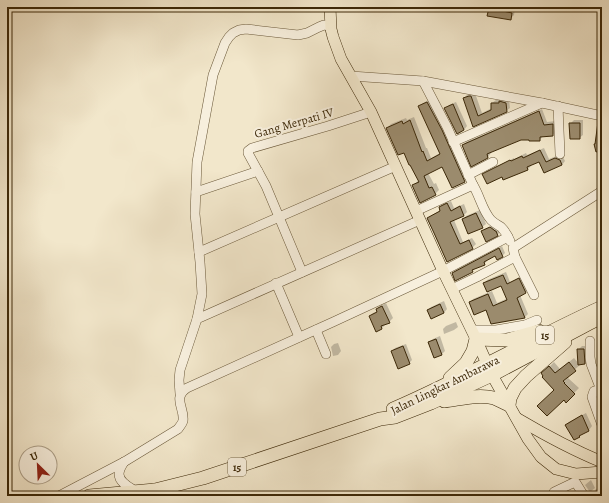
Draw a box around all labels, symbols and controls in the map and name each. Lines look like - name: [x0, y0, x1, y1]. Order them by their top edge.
- street label: Gang Merpati IV: [253, 104, 336, 142]
- road number: 15: [536, 326, 554, 344]
- street label: Jalan Lingkar Ambarawa: [388, 352, 502, 418]
- north arrow: [18, 445, 58, 485]
- text: U: [28, 448, 41, 465]
- road number: 15: [228, 458, 246, 476]

